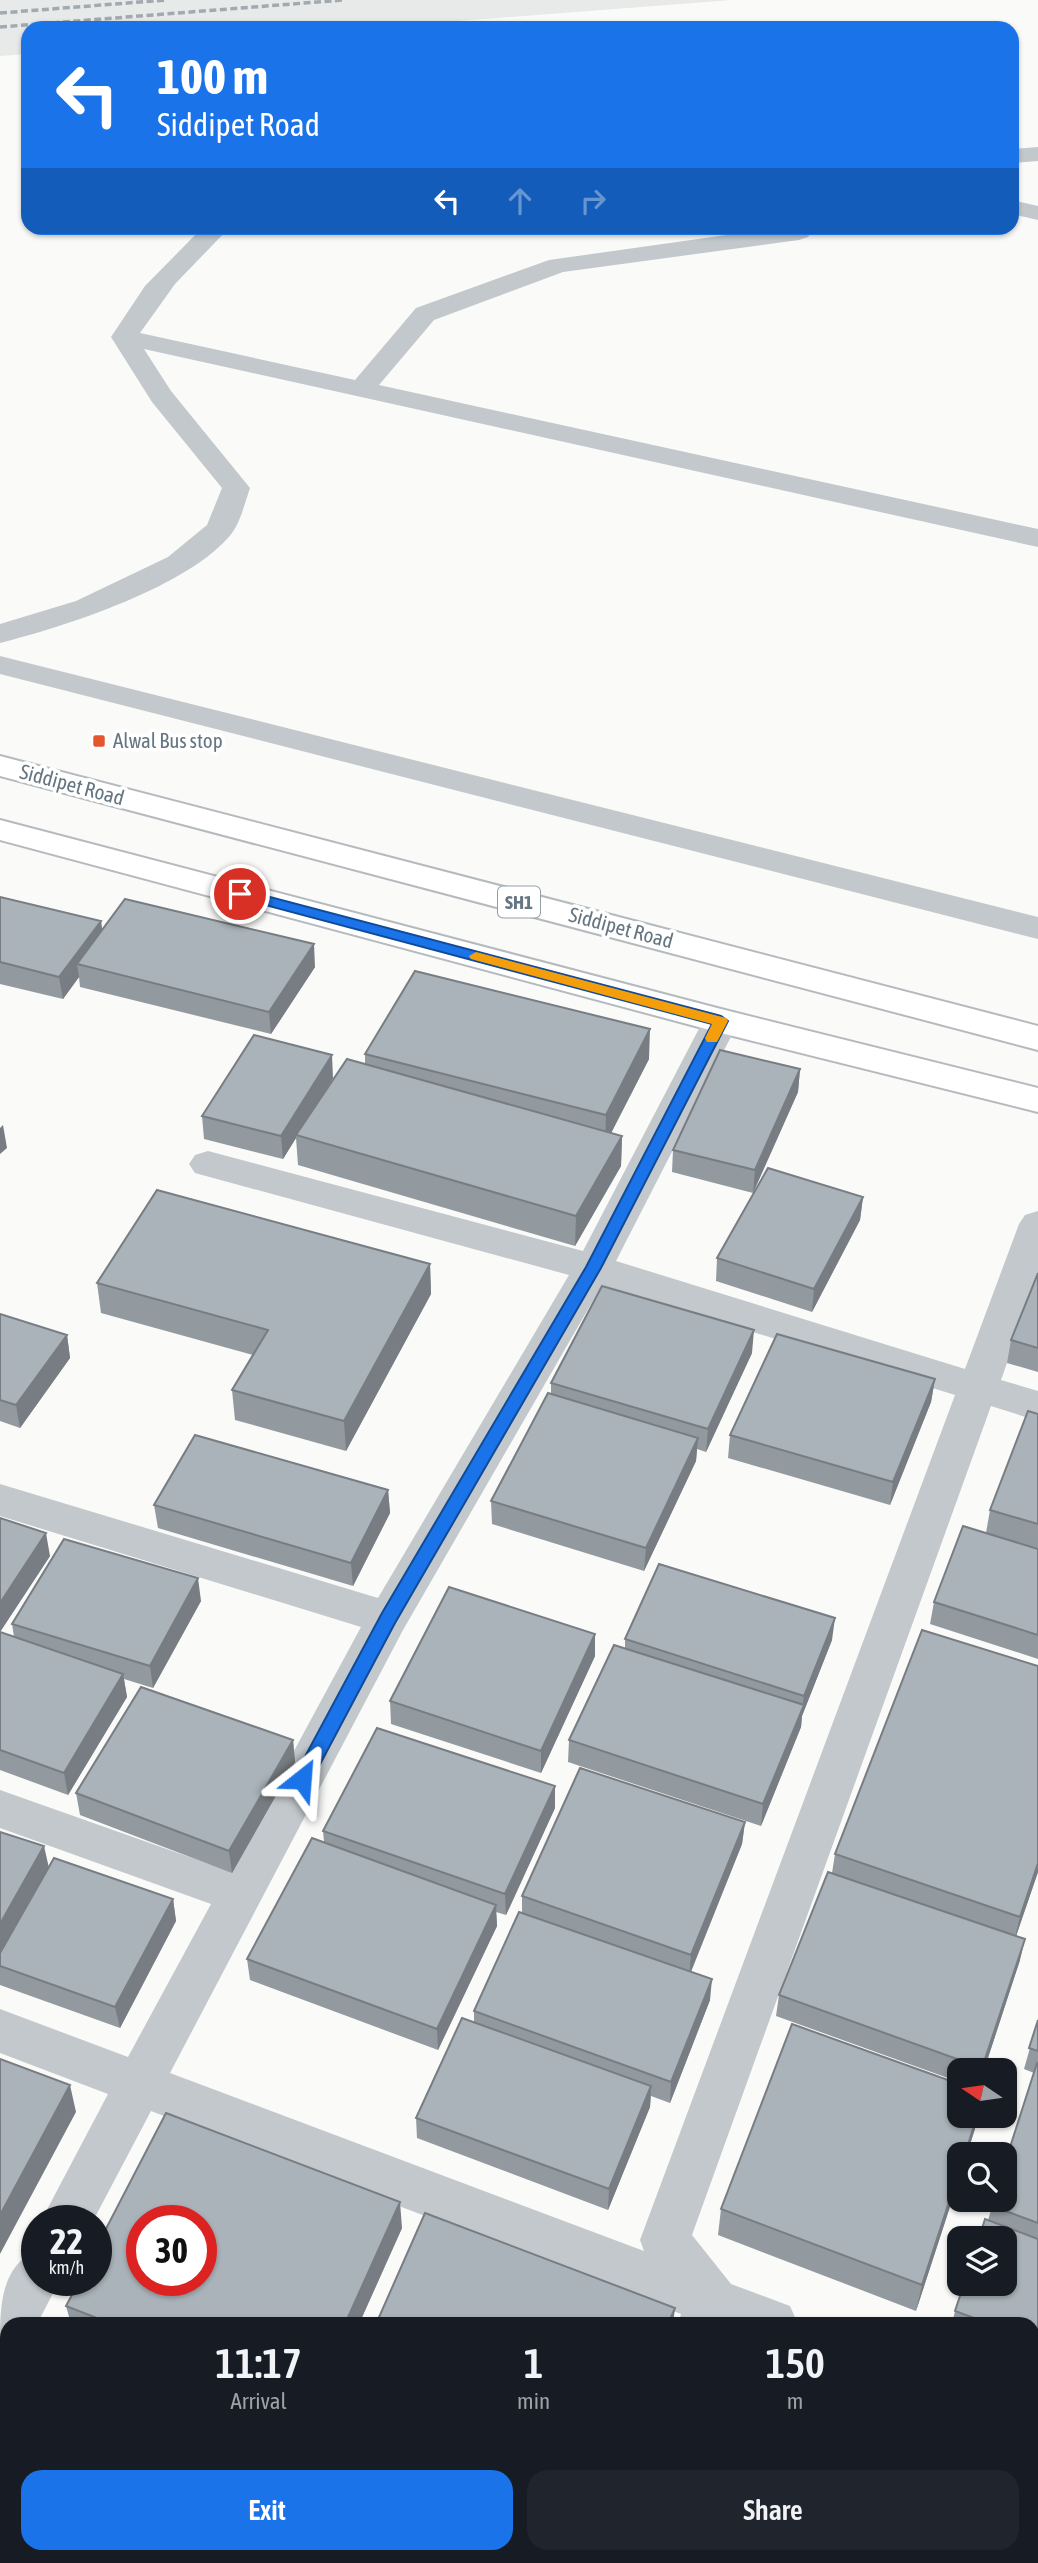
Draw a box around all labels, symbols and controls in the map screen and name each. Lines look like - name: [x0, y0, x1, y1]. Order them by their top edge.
- text: 100 m: [157, 48, 268, 104]
- icon: left: [42, 49, 133, 140]
- text: Siddipet Road: [157, 106, 320, 143]
- icon: left: [428, 182, 466, 220]
- icon: ahead: [501, 182, 539, 220]
- icon: right: [574, 182, 612, 220]
- place label: Alwal Bus stop: [113, 728, 223, 752]
- marker: Alwal Bus stop: [91, 733, 107, 749]
- street label: Siddipet Road: [18, 759, 127, 809]
- pin: [210, 864, 270, 924]
- icon: arrive: [221, 875, 259, 913]
- road number: SH1: [498, 887, 540, 918]
- street label: Siddipet Road: [567, 902, 676, 952]
- position arrow: [265, 1742, 339, 1816]
- north arrow: [947, 2058, 1017, 2128]
- map controls: [947, 2058, 1017, 2296]
- button: search: [947, 2142, 1017, 2212]
- speed limit sign: 30: [126, 2205, 217, 2296]
- text: 22: [50, 2221, 83, 2261]
- button: layers: [947, 2226, 1017, 2296]
- text: km/h: [49, 2257, 84, 2278]
- text: 11:17: [215, 2339, 302, 2387]
- text: 1: [524, 2339, 543, 2387]
- text: 150: [765, 2339, 825, 2387]
- text: Arrival: [230, 2388, 287, 2414]
- text: min: [517, 2388, 550, 2414]
- text: m: [787, 2388, 803, 2414]
- button: Exit: [21, 2470, 513, 2550]
- button: Share: [527, 2470, 1019, 2550]

